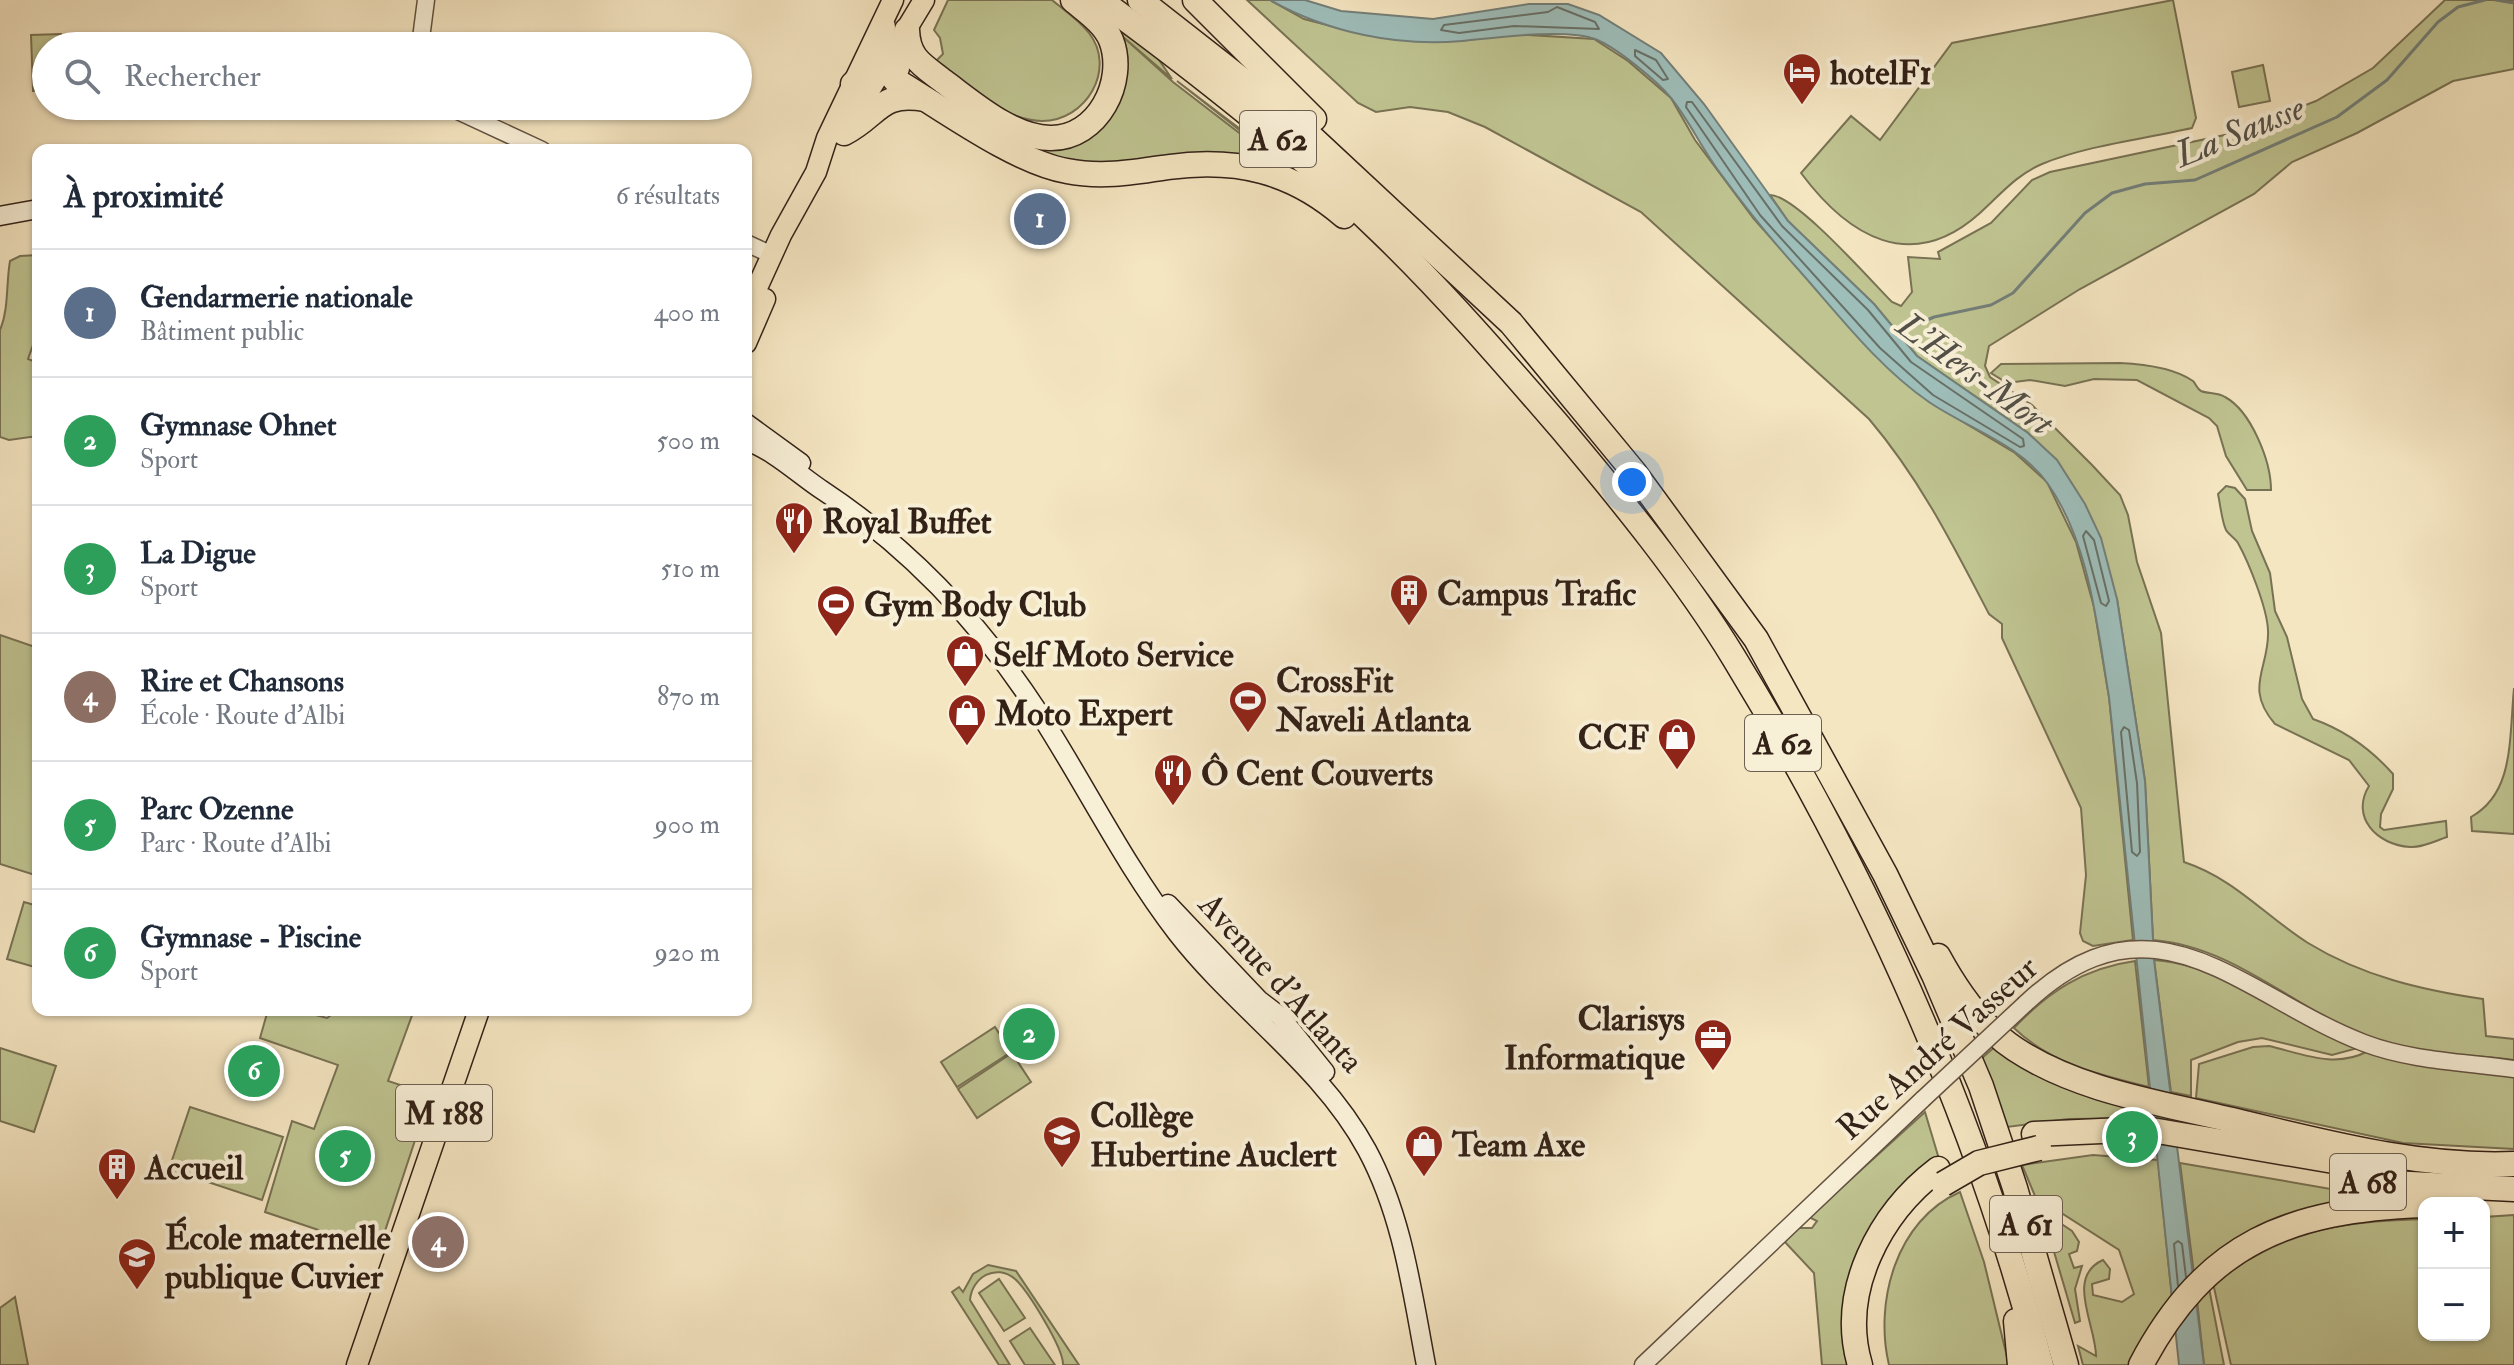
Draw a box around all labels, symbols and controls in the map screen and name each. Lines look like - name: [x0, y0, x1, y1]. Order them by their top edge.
- search box: [32, 32, 752, 120]
- hotel icon: hotelF1: [1781, 51, 1823, 106]
- place label: hotelF1: [1830, 52, 1932, 95]
- icon: search: [60, 54, 104, 98]
- text: Rechercher: [124, 58, 261, 95]
- water label: La Sausse: [2166, 85, 2312, 178]
- road number: A 62: [1240, 111, 1316, 167]
- text: À proximité: [64, 175, 223, 218]
- text: 6 résultats: [616, 180, 720, 212]
- pin: 1: [1014, 189, 1066, 249]
- text: Gendarmerie nationale: [140, 279, 413, 316]
- text: 1: [85, 297, 95, 329]
- text: 400 m: [654, 297, 720, 329]
- water label: L'Hers-Mort: [1887, 301, 2063, 447]
- text: Bâtiment public: [140, 316, 304, 348]
- text: Gymnase Ohnet: [140, 407, 336, 444]
- text: 2: [83, 425, 97, 457]
- text: 500 m: [656, 425, 720, 457]
- text: Sport: [140, 444, 198, 476]
- your location: [1612, 462, 1652, 502]
- restaurant icon: Royal Buffet: [773, 500, 815, 555]
- place label: Royal Buffet: [822, 501, 991, 544]
- text: La Digue: [140, 535, 256, 572]
- text: 3: [85, 553, 95, 585]
- text: 510 m: [660, 553, 720, 585]
- text: Sport: [140, 572, 198, 604]
- building icon: Campus Trafic: [1388, 572, 1430, 627]
- place label: Campus Trafic: [1437, 573, 1636, 616]
- sports icon: Gym Body Club: [815, 583, 857, 638]
- place label: Gym Body Club: [864, 584, 1087, 627]
- shop icon: Self Moto Service: [944, 633, 986, 688]
- place label: Self Moto Service: [993, 634, 1234, 677]
- place label: CrossFit Naveli Atlanta: [1275, 660, 1471, 742]
- text: Rire et Chansons: [140, 663, 344, 700]
- sports icon: CrossFit Naveli Atlanta: [1227, 679, 1269, 734]
- text: 4: [83, 681, 97, 713]
- text: 870 m: [657, 681, 720, 713]
- shop icon: Moto Expert: [946, 692, 988, 747]
- place label: Moto Expert: [994, 693, 1173, 736]
- text: École · Route d'Albi: [140, 700, 345, 732]
- road number: A 62: [1745, 715, 1821, 771]
- shop icon: CCF: [1656, 716, 1698, 771]
- place label: CCF: [1578, 717, 1649, 760]
- restaurant icon: Ô Cent Couverts: [1152, 752, 1194, 807]
- place label: Ô Cent Couverts: [1201, 752, 1434, 796]
- text: Parc Ozenne: [140, 791, 294, 828]
- text: 5: [84, 809, 96, 841]
- text: 900 m: [654, 809, 720, 841]
- text: Parc · Route d'Albi: [140, 828, 332, 860]
- street label: Avenue d'Atlanta: [1188, 883, 1374, 1083]
- text: Gymnase - Piscine: [140, 919, 361, 956]
- text: 6: [83, 937, 97, 969]
- text: 920 m: [655, 937, 720, 969]
- street label: Rue André Vasseur: [1829, 946, 2048, 1150]
- text: Sport: [140, 956, 198, 988]
- place label: Clarisys Informatique: [1504, 998, 1686, 1080]
- pin: 2: [1003, 1004, 1055, 1064]
- office icon: Clarisys Informatique: [1692, 1017, 1734, 1072]
- pin: 6: [228, 1041, 280, 1101]
- road number: M 188: [396, 1085, 492, 1141]
- place label: Collège Hubertine Auclert: [1090, 1095, 1337, 1177]
- pin: 3: [2106, 1107, 2158, 1167]
- school or university icon: Collège Hubertine Auclert: [1041, 1114, 1083, 1169]
- shop icon: Team Axe: [1403, 1123, 1445, 1178]
- place label: Team Axe: [1451, 1124, 1586, 1167]
- pin: 5: [319, 1126, 371, 1186]
- building icon: Accueil: [96, 1146, 138, 1201]
- place label: Accueil: [143, 1147, 244, 1190]
- road number: A 68: [2330, 1154, 2406, 1210]
- road number: A 61: [1990, 1196, 2062, 1252]
- map controls: [2418, 1197, 2490, 1341]
- button: +: [2418, 1197, 2490, 1269]
- pin: 4: [412, 1212, 464, 1272]
- place label: École maternelle publique Cuvier: [164, 1216, 392, 1299]
- school or university icon: École maternelle publique Cuvier: [116, 1236, 158, 1291]
- button: −: [2418, 1269, 2490, 1341]

